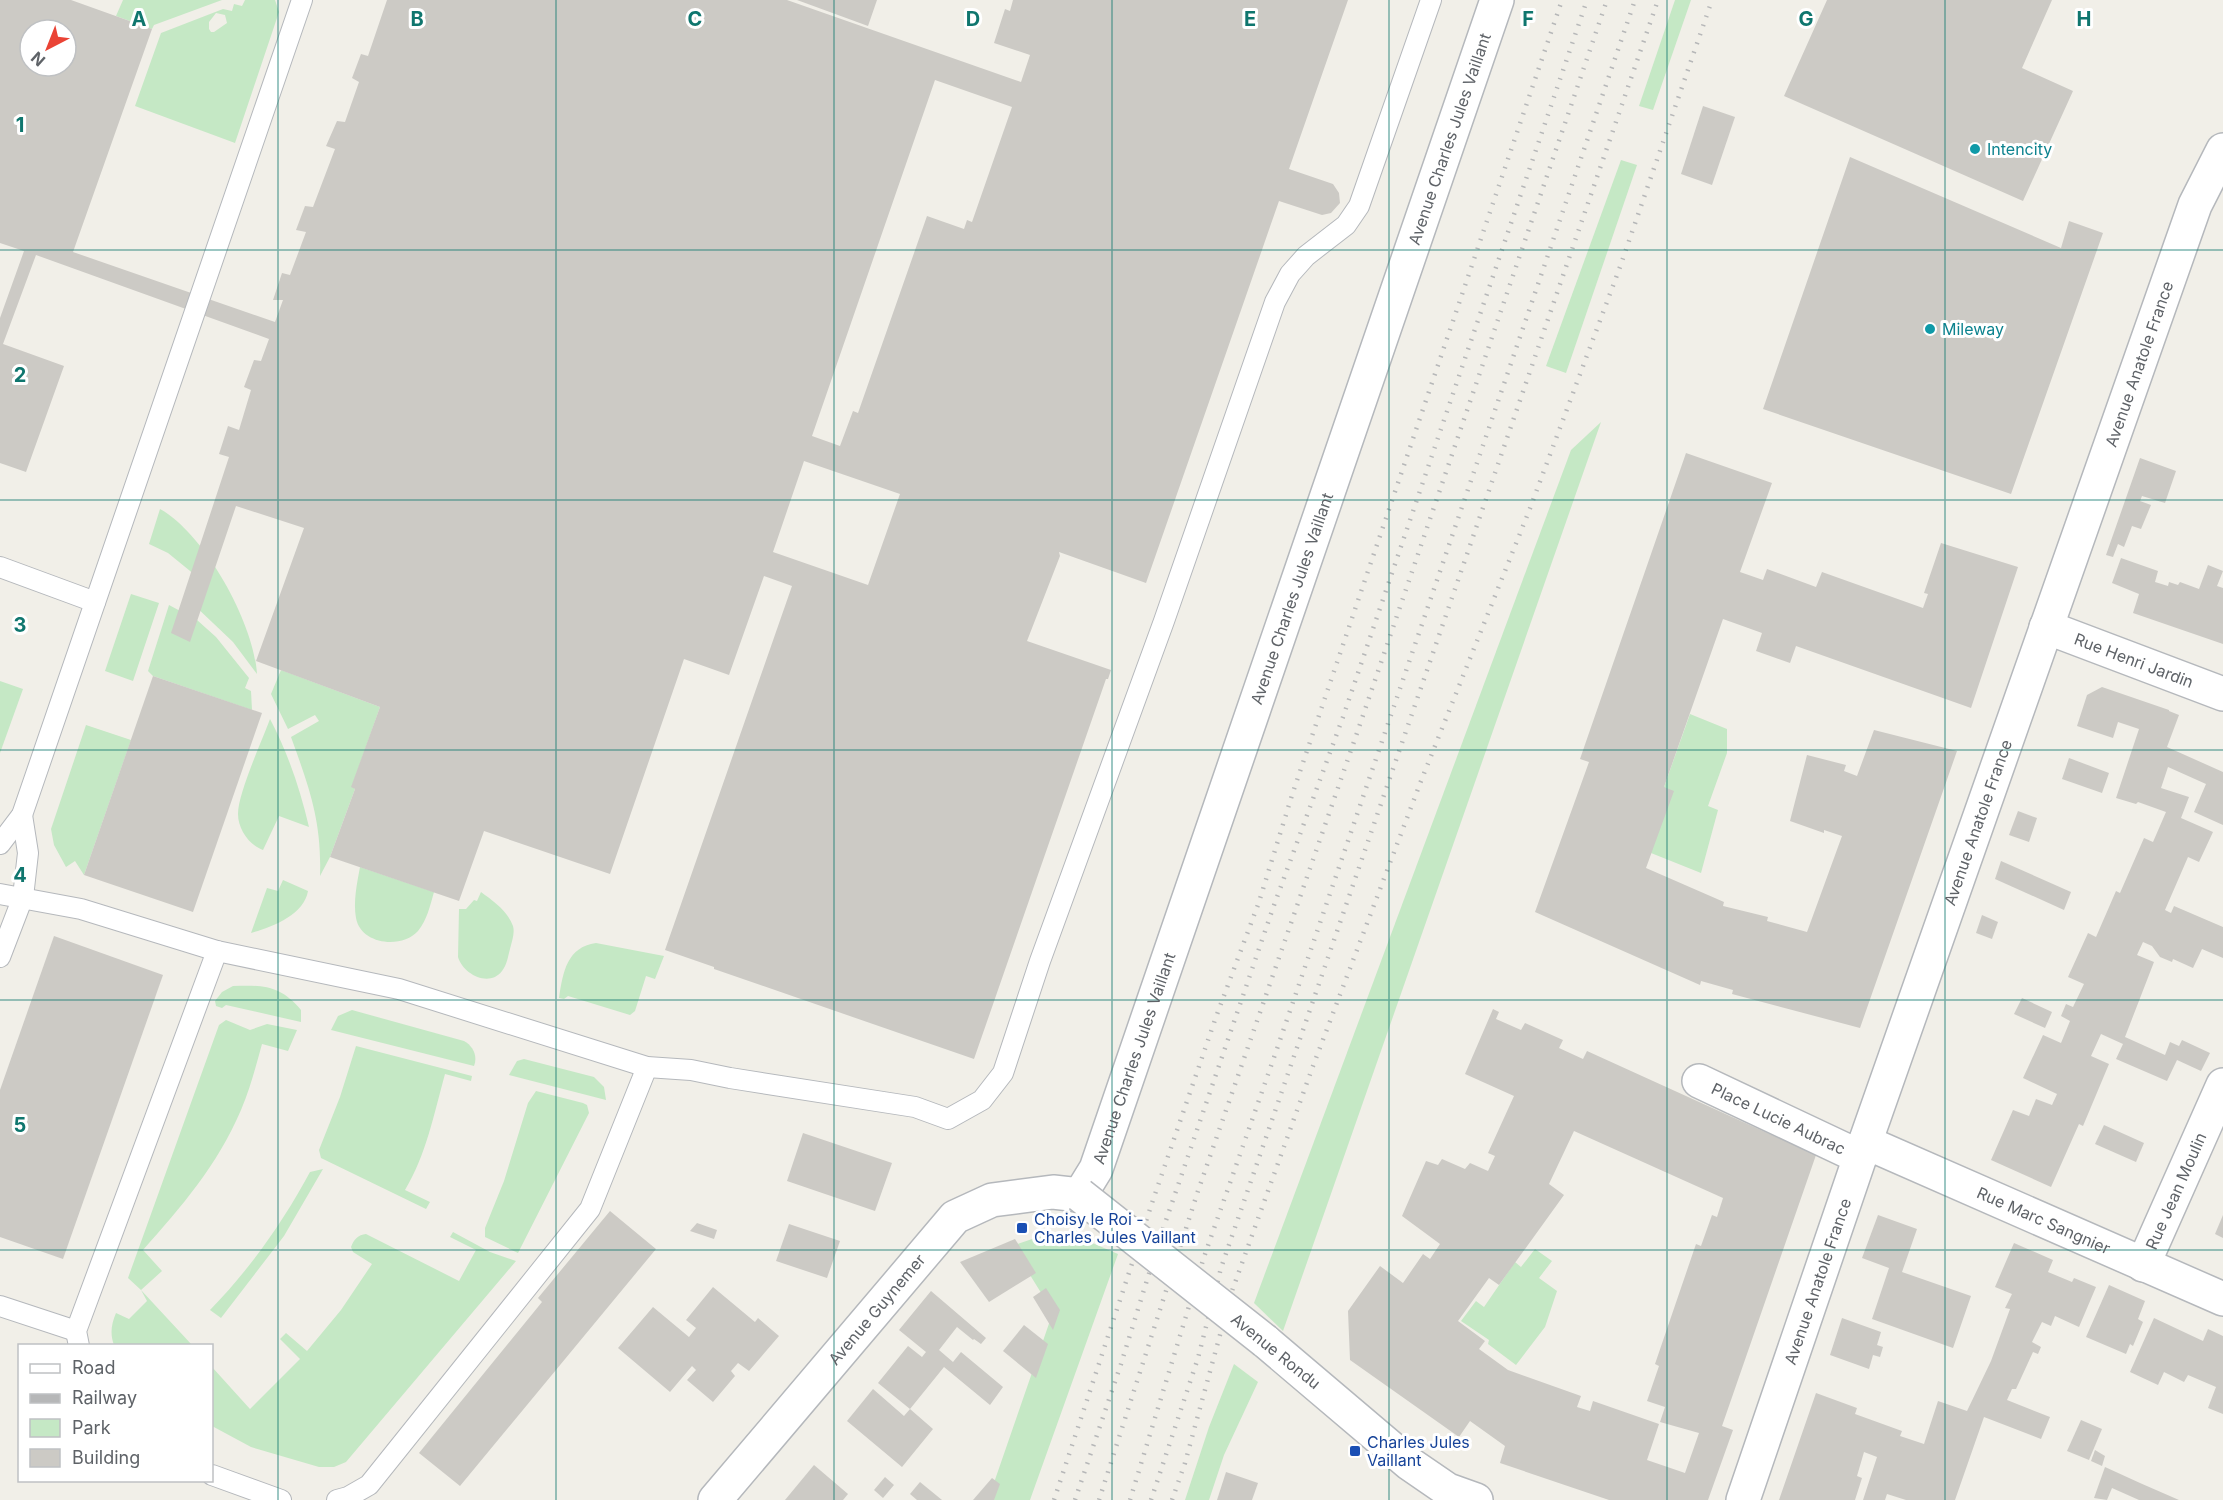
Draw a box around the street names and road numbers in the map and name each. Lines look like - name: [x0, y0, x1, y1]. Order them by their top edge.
- street label: Avenue Charles Jules Vaillant: [1404, 30, 1495, 247]
- street label: Avenue Anatole France: [2101, 278, 2177, 450]
- street label: Avenue Charles Jules Vaillant: [1246, 490, 1337, 707]
- street label: Rue Henri Jardin: [2071, 629, 2196, 692]
- street label: Avenue Anatole France: [1939, 737, 2016, 908]
- street label: Avenue Charles Jules Vaillant: [1088, 950, 1180, 1167]
- street label: Place Lucie Aubrac: [1708, 1078, 1849, 1159]
- street label: Rue Jean Moulin: [2141, 1129, 2211, 1253]
- street label: Rue Marc Sangnier: [1974, 1182, 2113, 1258]
- street label: Avenue Anatole France: [1780, 1196, 1855, 1367]
- street label: Avenue Guynemer: [824, 1250, 929, 1369]
- street label: Avenue Rondu: [1227, 1309, 1325, 1393]

